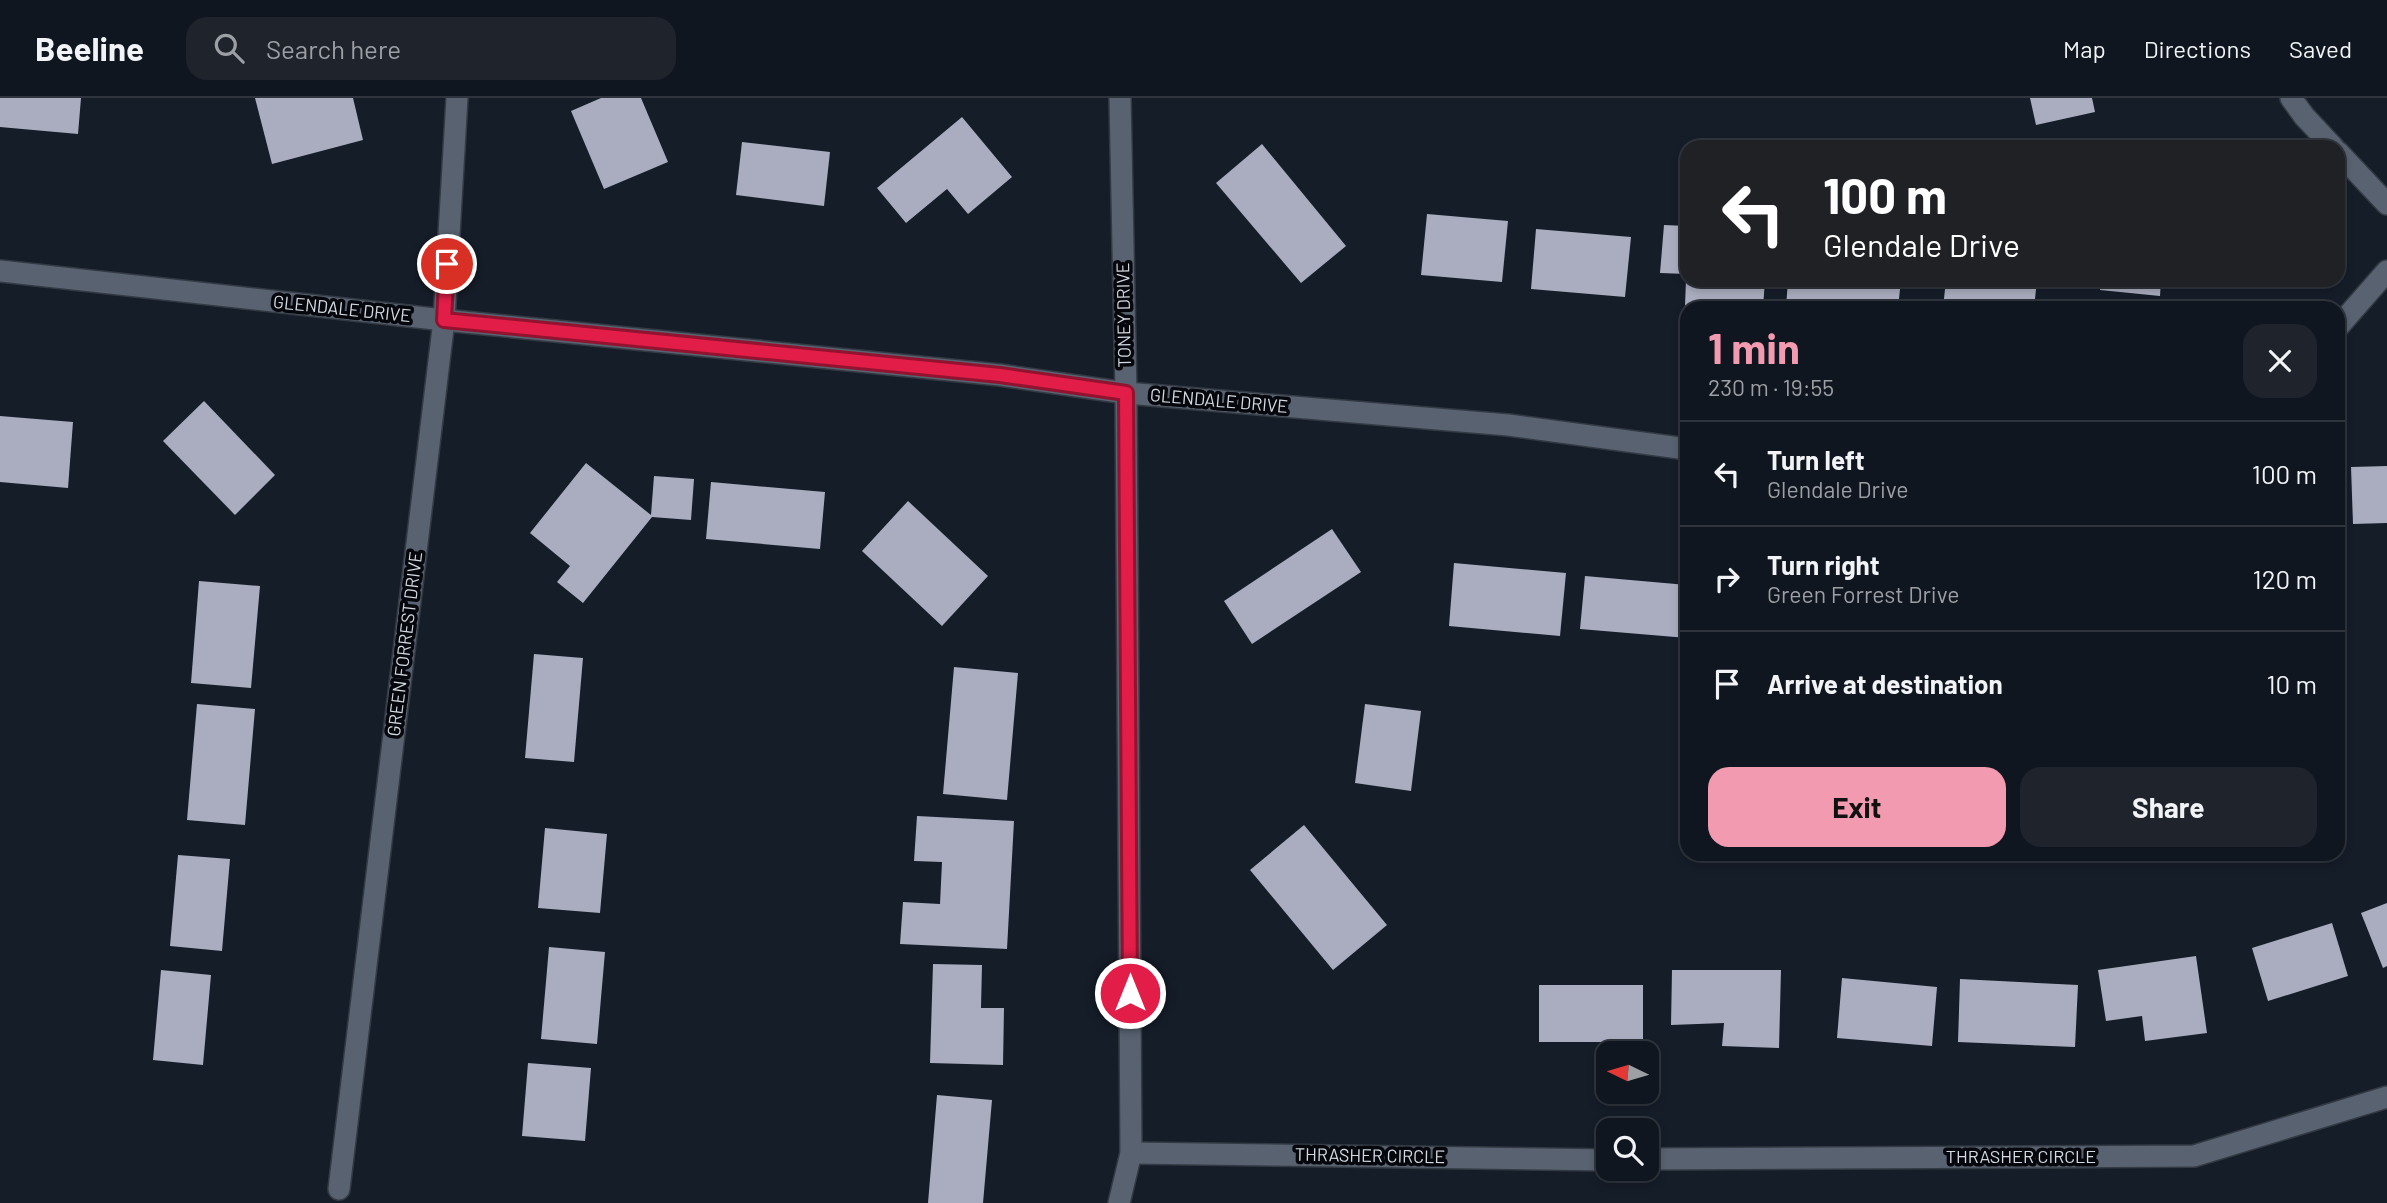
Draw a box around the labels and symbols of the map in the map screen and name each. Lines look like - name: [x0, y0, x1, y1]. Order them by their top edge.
- pin: [417, 234, 477, 294]
- street label: TONEY DRIVE: [1111, 262, 1135, 368]
- street label: GLENDALE DRIVE: [272, 290, 412, 326]
- street label: GLENDALE DRIVE: [1149, 383, 1289, 417]
- street label: GREEN FORREST DRIVE: [382, 550, 426, 737]
- position arrow: [1093, 956, 1167, 1030]
- north arrow: [1596, 1041, 1659, 1104]
- street label: THRASHER CIRCLE: [1295, 1143, 1445, 1167]
- street label: THRASHER CIRCLE: [1946, 1145, 2096, 1167]

